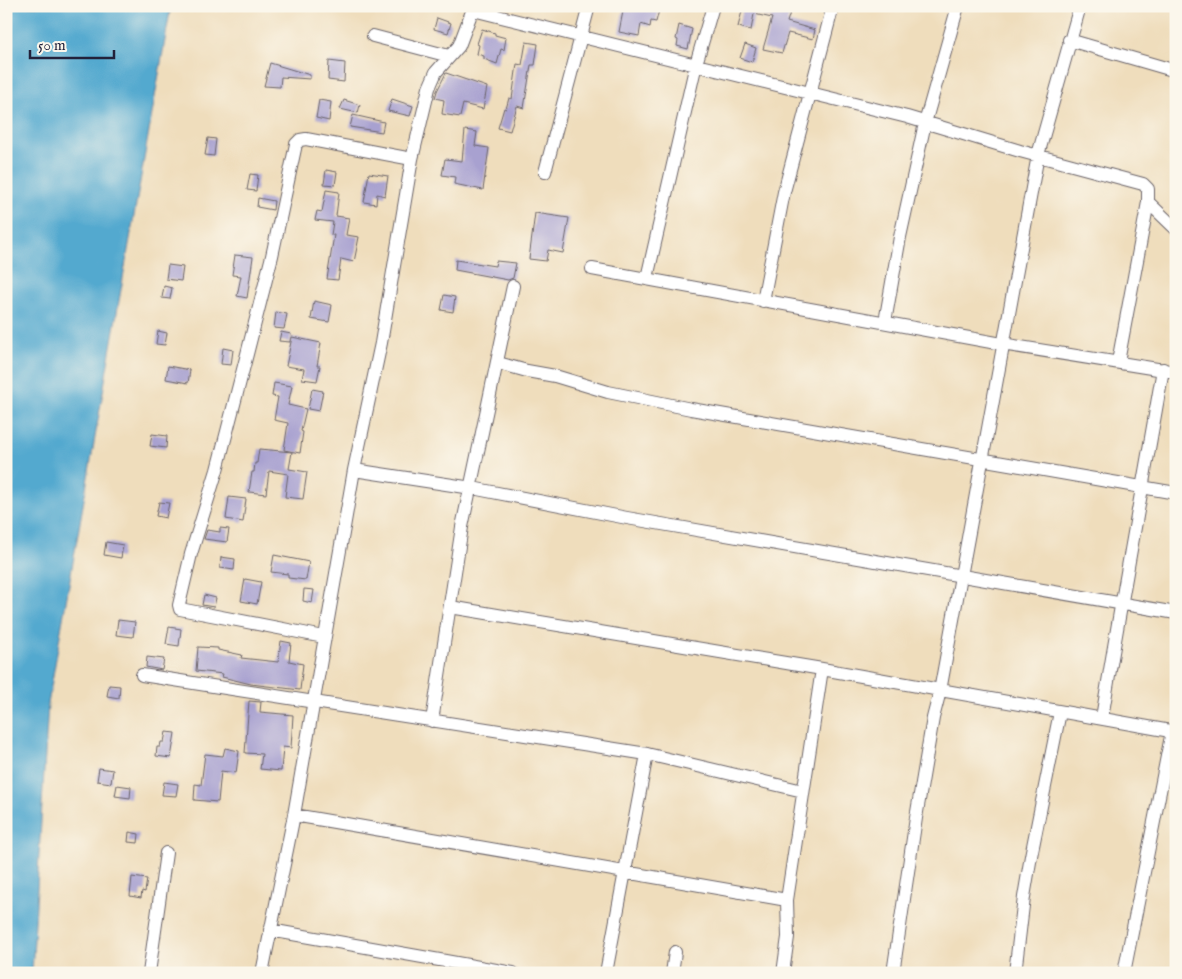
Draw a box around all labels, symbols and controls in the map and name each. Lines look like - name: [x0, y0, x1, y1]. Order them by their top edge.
- scale bar: [30, 28, 114, 60]
- text: 50 m: [38, 36, 66, 55]

